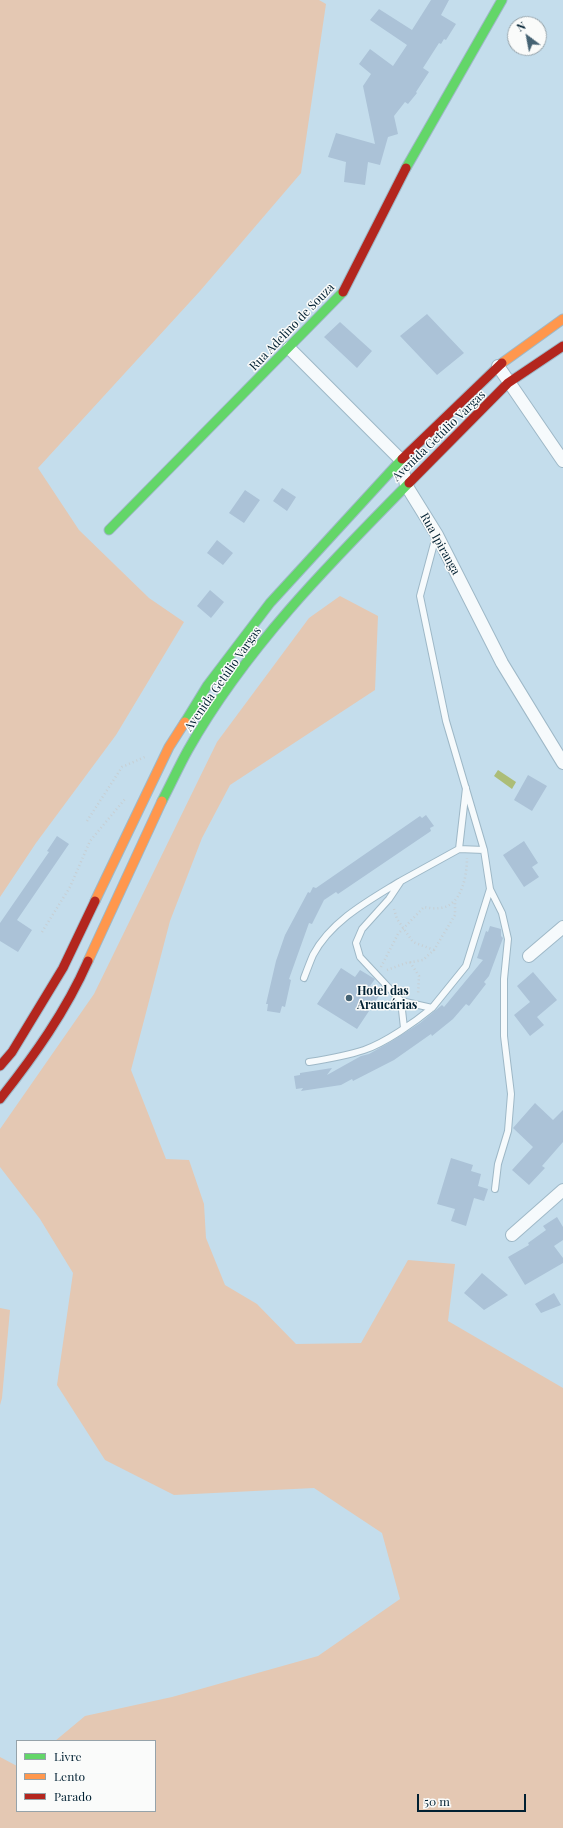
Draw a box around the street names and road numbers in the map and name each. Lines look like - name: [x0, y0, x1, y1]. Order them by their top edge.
- street label: Rua Adelino de Souza: [247, 280, 337, 374]
- street label: Avenida Getúlio Vargas: [389, 388, 489, 484]
- street label: Rua Ipiranga: [417, 510, 463, 578]
- street label: Avenida Getúlio Vargas: [182, 624, 264, 734]

